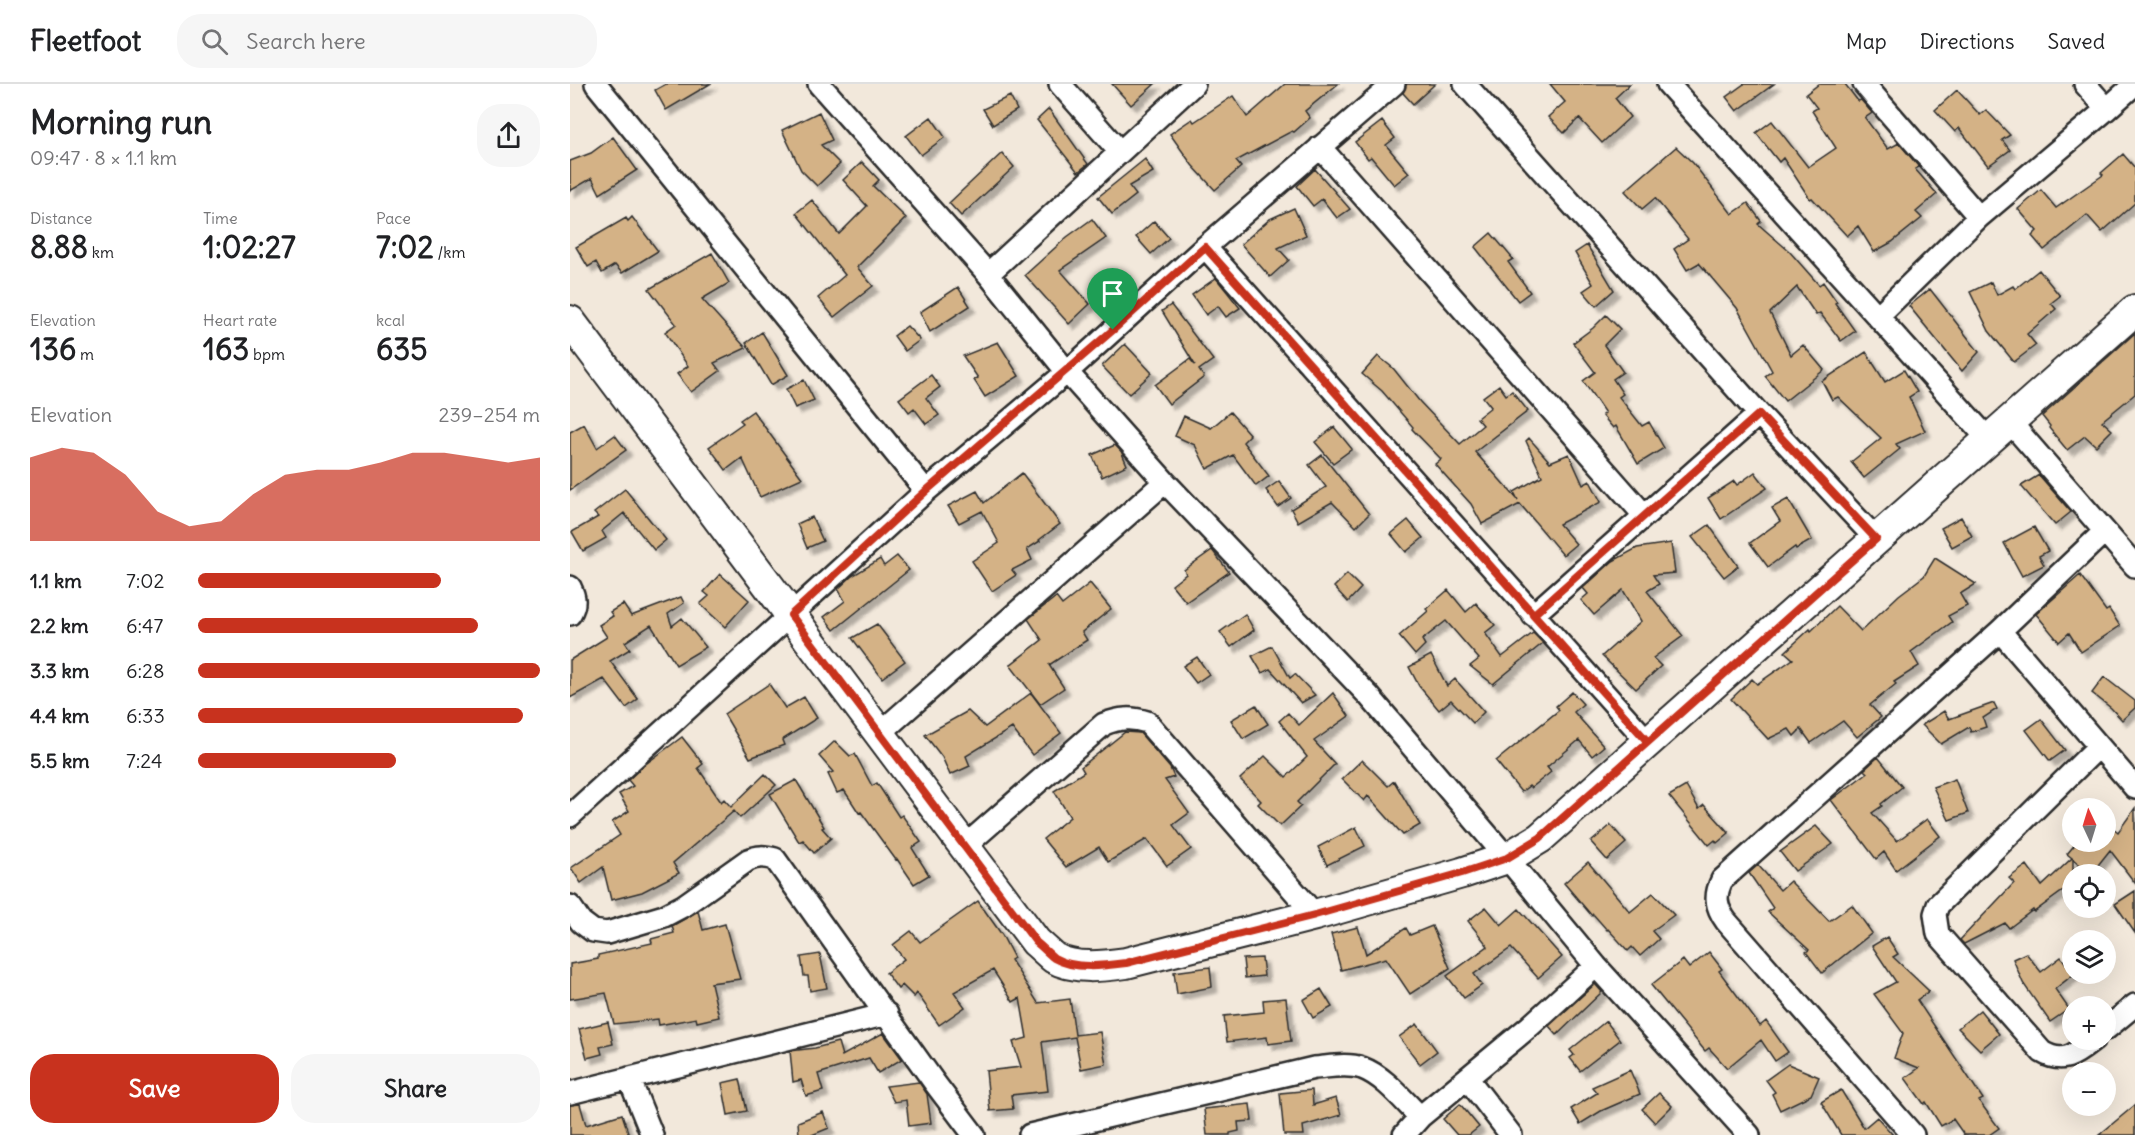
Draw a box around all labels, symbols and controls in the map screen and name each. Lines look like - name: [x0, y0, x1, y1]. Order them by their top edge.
- search box: [177, 14, 597, 68]
- text: Fleetfoot: [30, 23, 141, 59]
- icon: search: [198, 25, 231, 58]
- text: Search here: [246, 27, 366, 55]
- text: Map: [1846, 28, 1887, 55]
- text: Directions: [1920, 28, 2014, 55]
- text: Saved: [2047, 28, 2105, 55]
- text: Morning run: [30, 101, 212, 143]
- button: share: [477, 104, 540, 167]
- text: 09:47 · 8 × 1.1 km: [30, 145, 177, 170]
- text: Distance: [30, 208, 92, 228]
- text: Time: [203, 208, 238, 228]
- text: Pace: [376, 208, 411, 228]
- text: 8.88: [30, 228, 88, 266]
- text: 1:02:27: [203, 228, 296, 266]
- text: 7:02: [376, 228, 434, 266]
- text: km: [88, 242, 114, 262]
- text: /km: [434, 242, 465, 262]
- pin: [1087, 268, 1138, 330]
- icon: arrive: [1096, 277, 1129, 310]
- text: Elevation: [30, 310, 96, 330]
- text: Heart rate: [203, 310, 277, 330]
- text: kcal: [376, 310, 405, 330]
- text: 136: [30, 330, 76, 368]
- text: 163: [203, 330, 249, 368]
- text: 635: [376, 330, 428, 368]
- text: m: [76, 344, 94, 364]
- text: bpm: [249, 344, 285, 364]
- text: Elevation: [30, 402, 112, 427]
- text: 239–254 m: [439, 402, 540, 427]
- text: 1.1 km: [30, 568, 82, 593]
- text: 7:02: [126, 568, 164, 593]
- text: 2.2 km: [30, 613, 89, 638]
- text: 6:47: [126, 613, 163, 638]
- text: 3.3 km: [30, 658, 89, 683]
- text: 6:28: [126, 658, 165, 683]
- text: 4.4 km: [30, 703, 89, 728]
- text: 6:33: [126, 703, 165, 728]
- text: 5.5 km: [30, 748, 90, 773]
- text: 7:24: [126, 748, 163, 773]
- north arrow: [2062, 798, 2116, 852]
- map controls: [2062, 798, 2116, 1116]
- button: locate: [2062, 864, 2116, 918]
- button: layers: [2062, 930, 2116, 984]
- button: +: [2062, 996, 2116, 1050]
- button: Save: [30, 1054, 279, 1123]
- button: Share: [291, 1054, 540, 1123]
- button: −: [2062, 1062, 2116, 1116]

